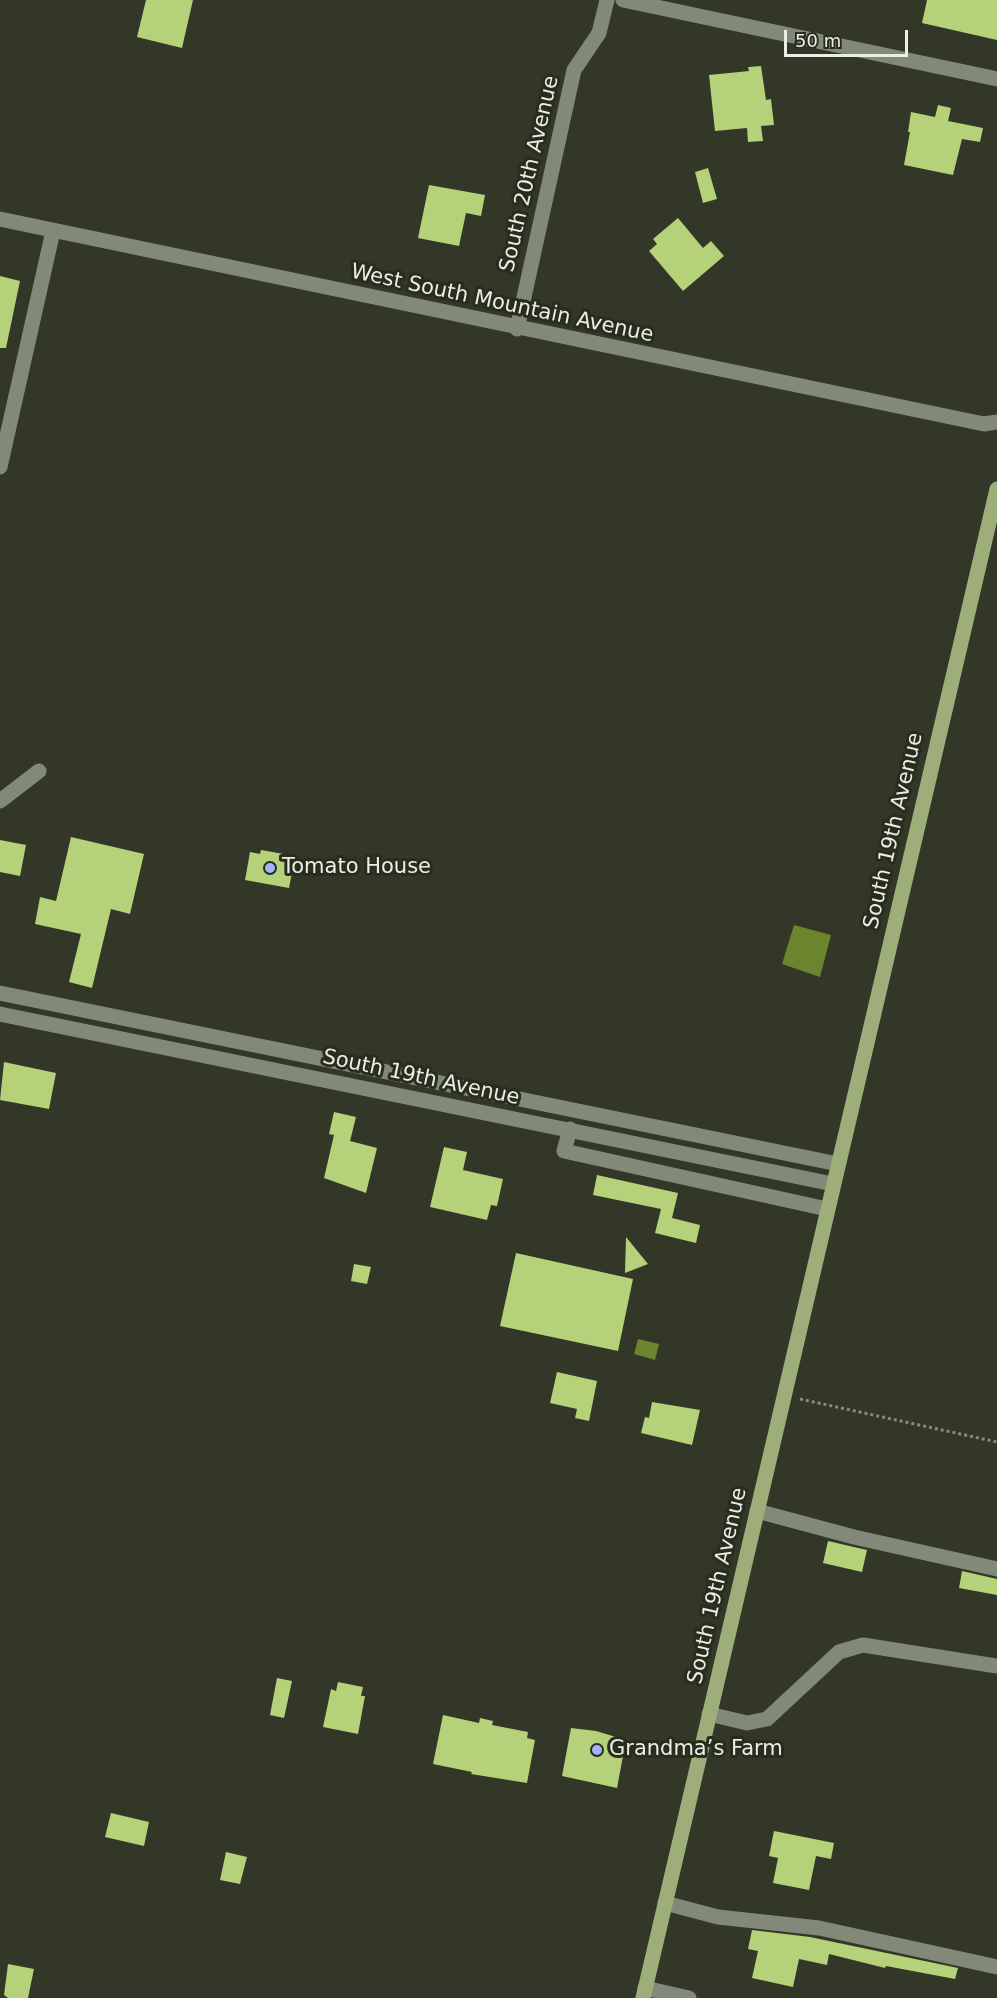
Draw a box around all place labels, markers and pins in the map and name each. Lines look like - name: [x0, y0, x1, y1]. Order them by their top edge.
- place label: Tomato House: [282, 855, 431, 881]
- marker: Tomato House: [263, 861, 277, 875]
- place label: Grandma’s Farm: [609, 1737, 783, 1763]
- marker: Grandma’s Farm: [590, 1743, 604, 1757]

